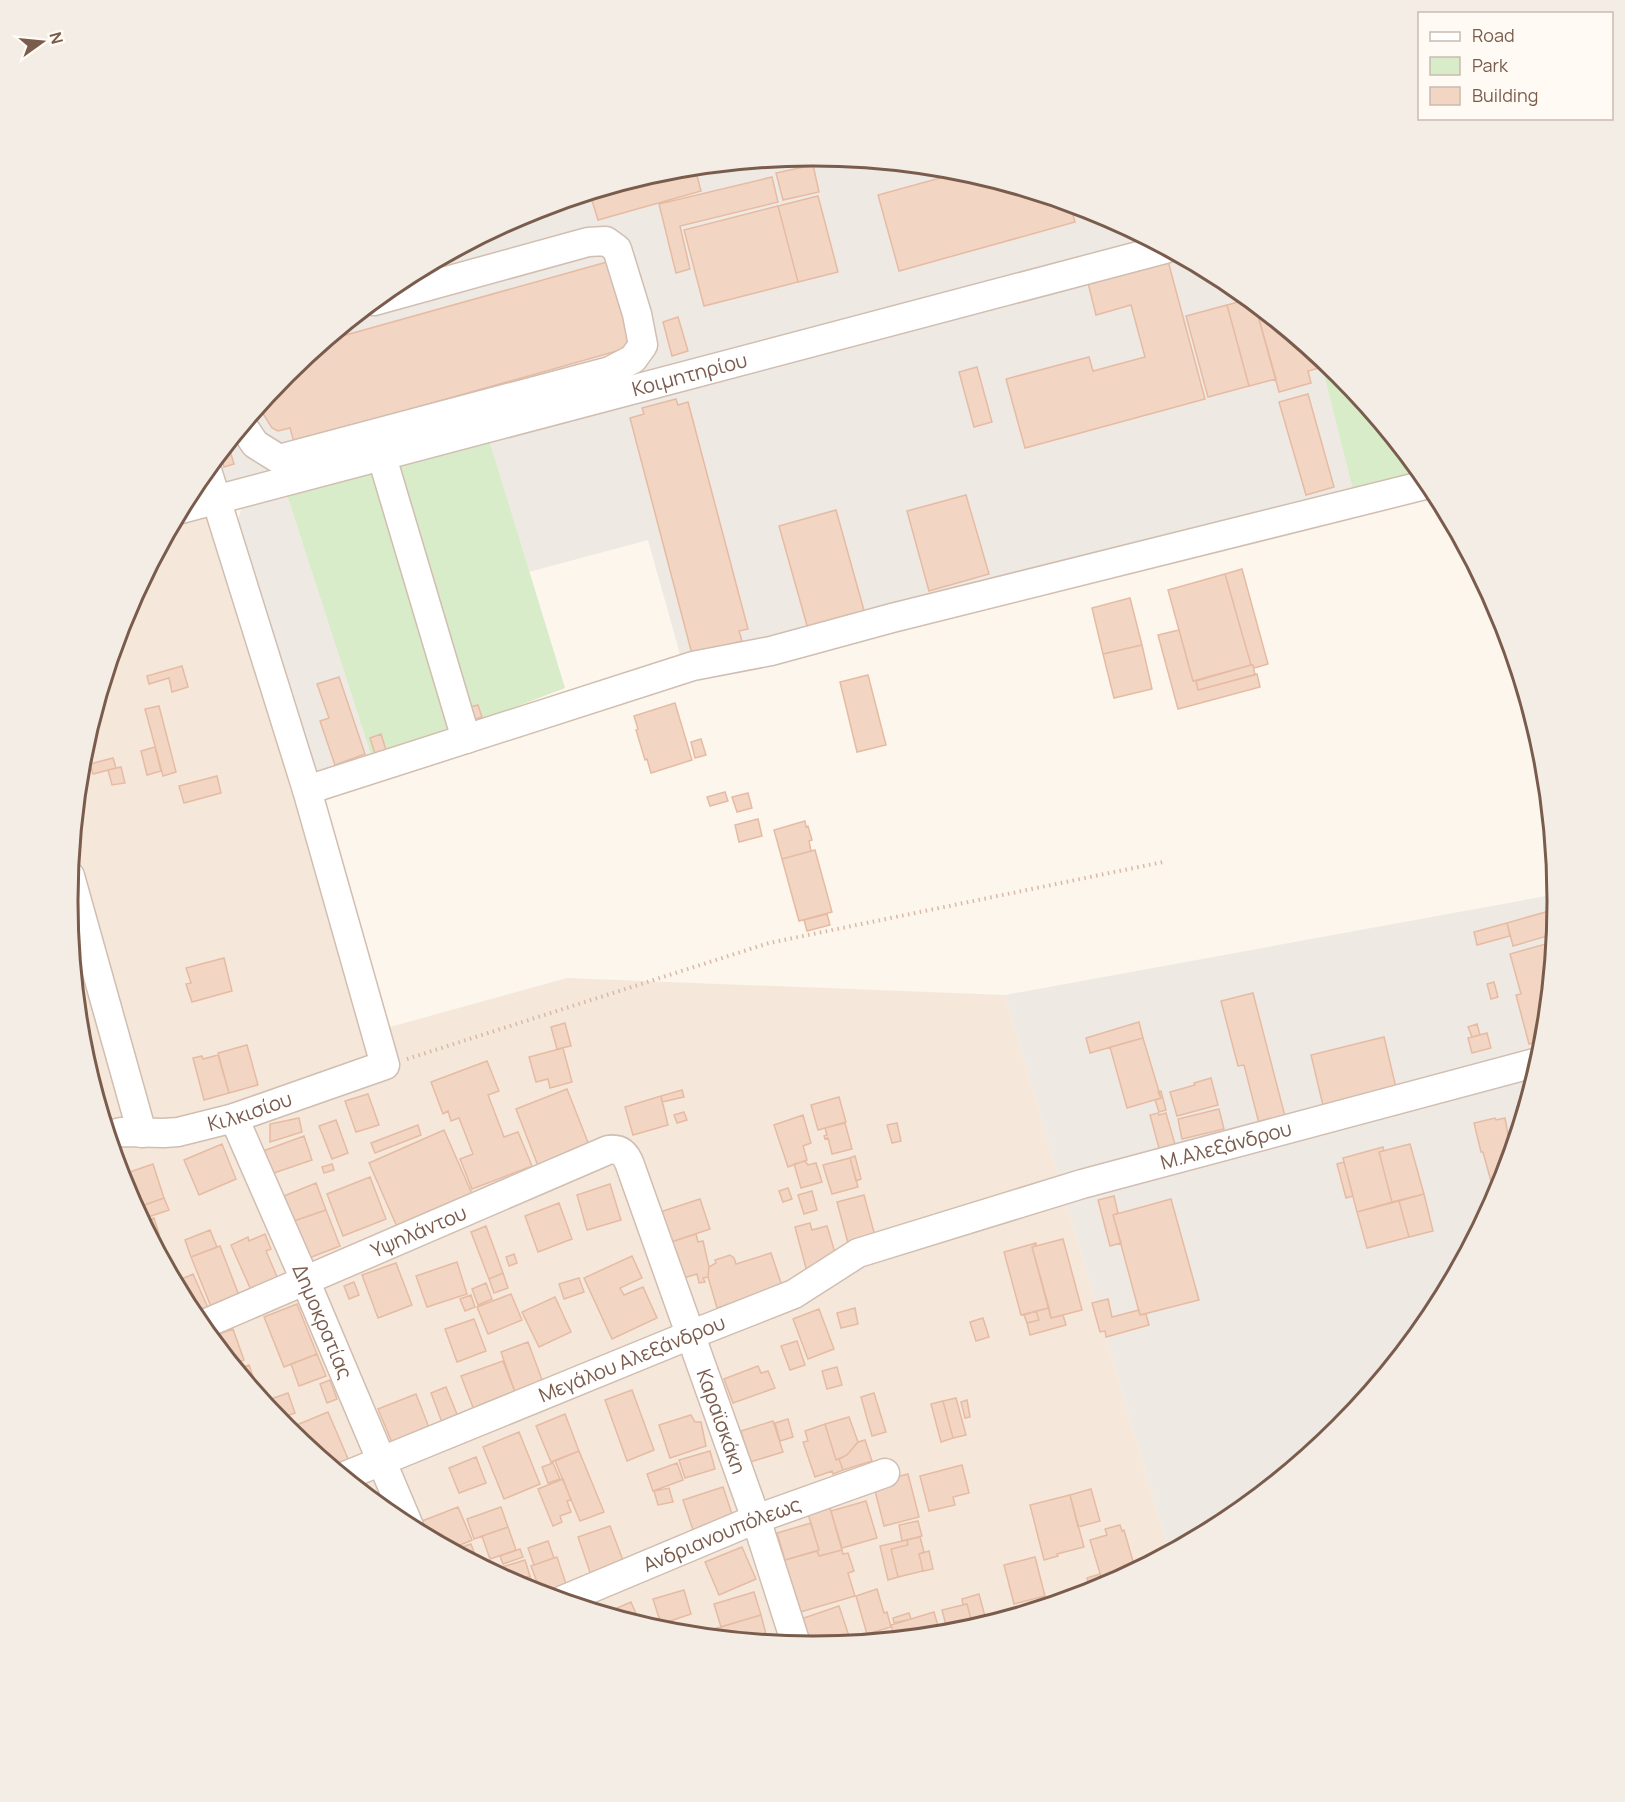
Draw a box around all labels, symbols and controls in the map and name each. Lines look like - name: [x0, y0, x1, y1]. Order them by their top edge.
- north arrow: [12, 12, 72, 72]
- legend: [1418, 12, 1613, 120]
- text: Road: [1472, 23, 1515, 47]
- text: N: [44, 30, 69, 47]
- text: Park: [1472, 53, 1509, 77]
- text: Building: [1472, 83, 1538, 107]
- street label: Κοιμητηρίου: [629, 346, 750, 402]
- street label: Κιλκισίου: [205, 1085, 295, 1137]
- street label: Μ.Αλεξάνδρου: [1157, 1115, 1295, 1175]
- street label: Υψηλάντου: [366, 1199, 471, 1264]
- street label: Δημοκρατίας: [287, 1260, 359, 1383]
- street label: Μεγάλου Αλεξάνδρου: [535, 1308, 729, 1408]
- street label: Καραϊσκάκη: [691, 1365, 753, 1477]
- street label: Ανδριανουπόλεως: [639, 1490, 805, 1578]

